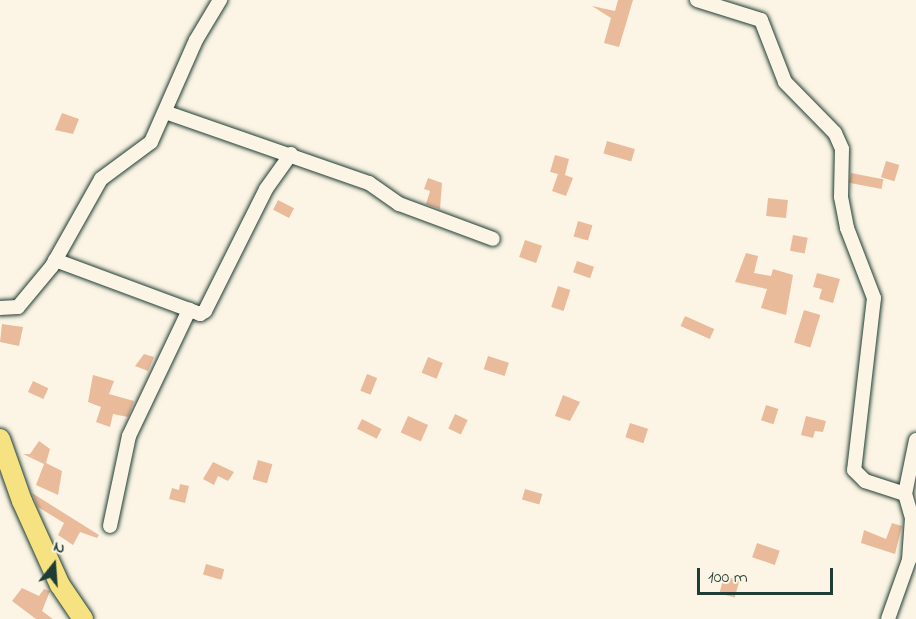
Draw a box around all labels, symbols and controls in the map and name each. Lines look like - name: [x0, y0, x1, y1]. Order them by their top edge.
- north arrow: [24, 535, 84, 595]
- text: N: [51, 535, 68, 561]
- scale bar: [700, 556, 836, 594]
- text: 100 m: [708, 565, 748, 591]

